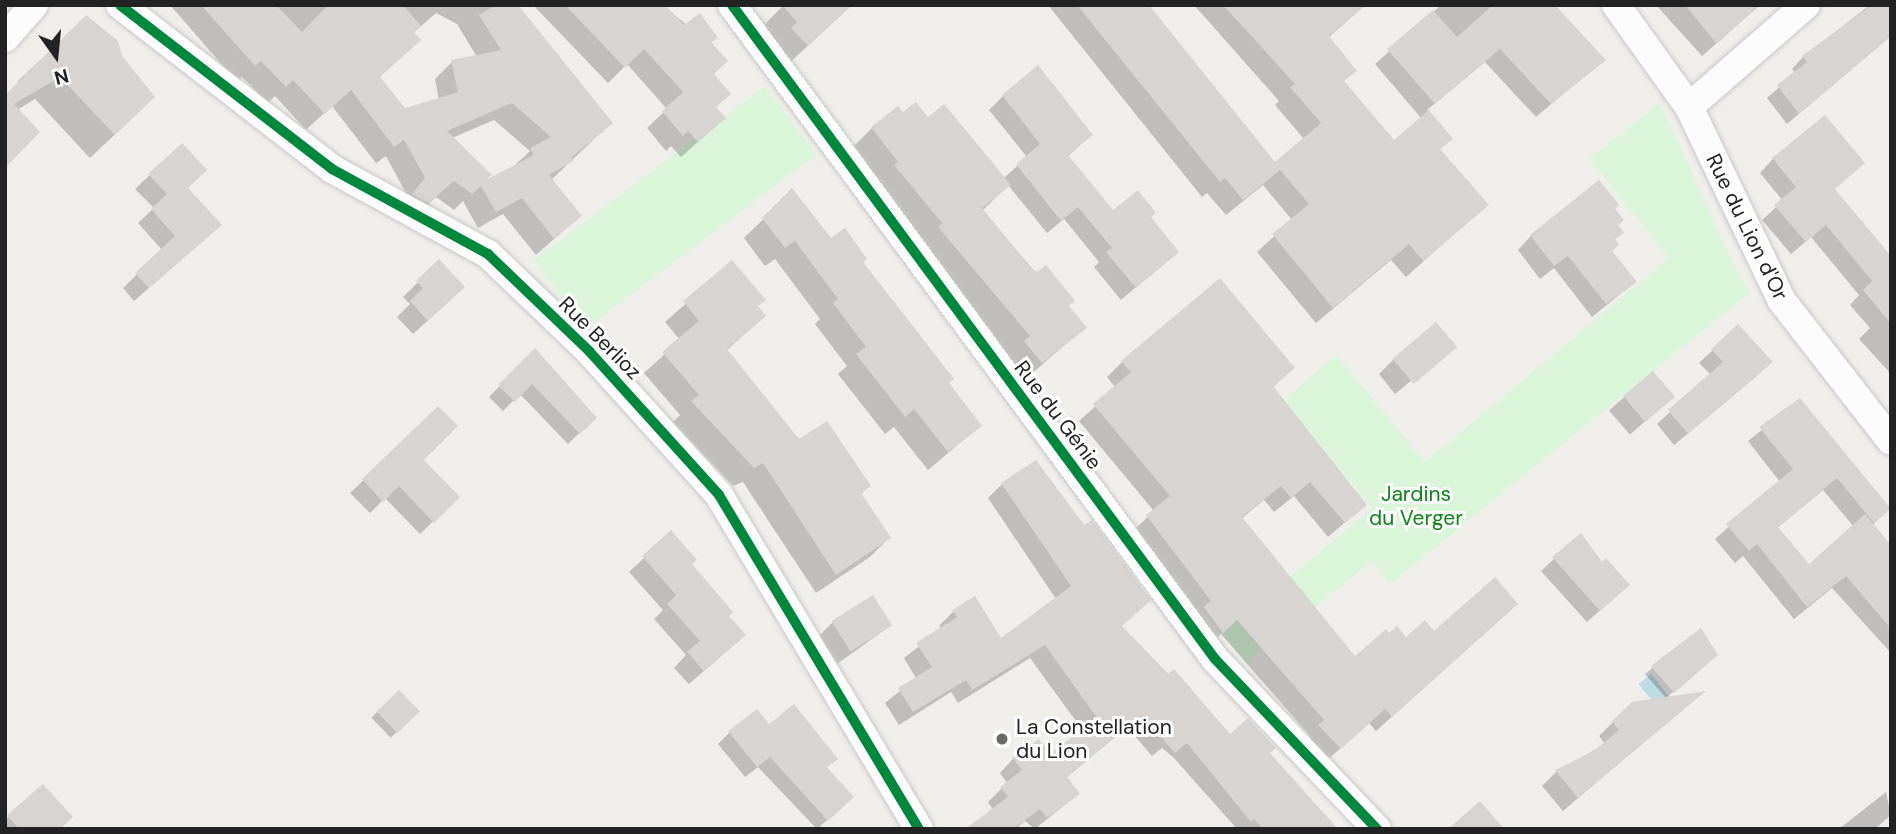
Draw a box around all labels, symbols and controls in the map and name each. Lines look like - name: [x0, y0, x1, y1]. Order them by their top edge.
- north arrow: [21, 21, 91, 91]
- text: N: [52, 63, 72, 91]
- street label: Rue du Lion d'Or: [1701, 150, 1793, 304]
- street label: Rue Berlioz: [554, 292, 646, 384]
- street label: Rue du Génie: [1009, 356, 1107, 474]
- park label: Jardins du Verger: [1369, 481, 1463, 531]
- place label: La Constellation du Lion: [1016, 714, 1172, 764]
- marker: La Constellation du Lion: [994, 731, 1010, 747]

